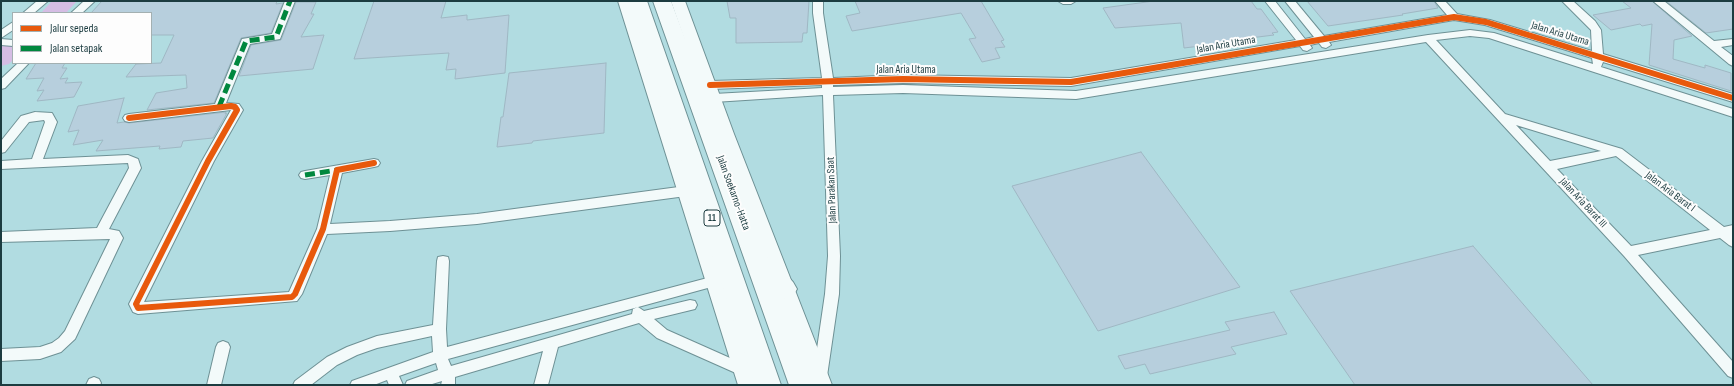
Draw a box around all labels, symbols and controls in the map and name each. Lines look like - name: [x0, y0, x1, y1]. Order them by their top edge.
- legend: [12, 12, 152, 64]
- street label: Jalan Aria Utama: [1530, 19, 1590, 49]
- text: Jalur sepeda: [50, 21, 98, 36]
- street label: Jalan Aria Utama: [1196, 33, 1256, 57]
- text: Jalan setapak: [50, 41, 102, 56]
- street label: Jalan Aria Utama: [876, 63, 936, 77]
- street label: Jalan Soekarno-Hatta: [713, 154, 753, 232]
- street label: Jalan Parakan Saat: [824, 156, 840, 224]
- street label: Jalan Aria Barat I: [1642, 169, 1698, 215]
- street label: Jalan Aria Barat III: [1557, 175, 1609, 231]
- road number: 11: [704, 210, 720, 226]

